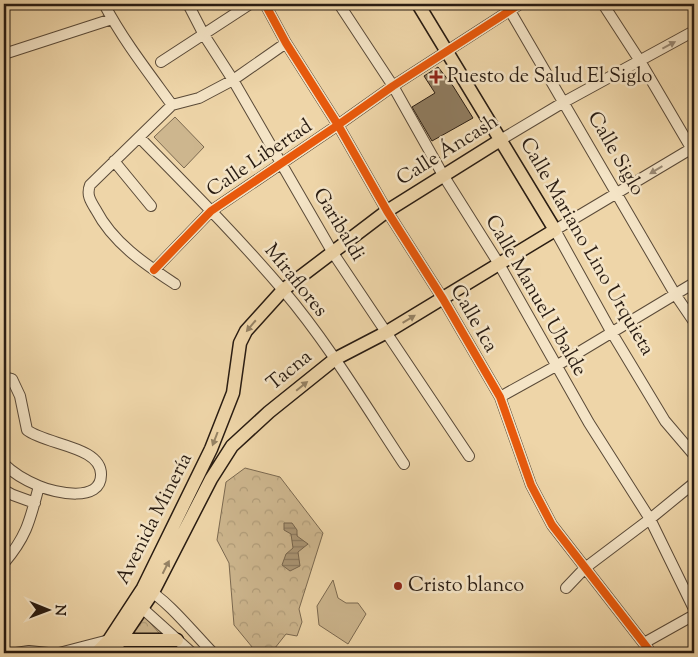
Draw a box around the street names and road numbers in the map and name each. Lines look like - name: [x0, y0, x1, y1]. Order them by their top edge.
- street label: Calle Siglo: [579, 106, 651, 202]
- street label: Calle Áncash: [391, 107, 505, 194]
- street label: Calle Libertad: [201, 113, 319, 205]
- street label: Calle Mariano Lino Urquieta: [511, 132, 661, 362]
- street label: Garibaldi: [305, 183, 371, 267]
- street label: Calle Manuel Ubalde: [477, 210, 593, 382]
- street label: Miraflores: [256, 238, 334, 324]
- street label: Calle Ica: [442, 280, 504, 358]
- street label: Tacna: [261, 344, 319, 398]
- street label: Avenida Minería: [109, 448, 201, 590]

